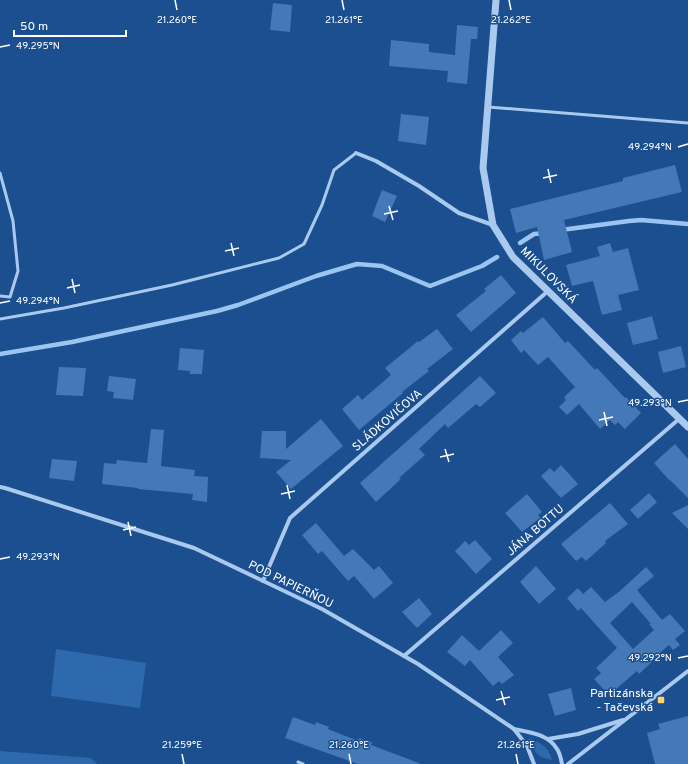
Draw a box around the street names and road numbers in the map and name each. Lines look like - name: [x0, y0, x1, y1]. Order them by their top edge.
- street label: MIKULOVSKÁ: [516, 244, 580, 308]
- street label: SLÁDKOVIČOVA: [349, 386, 426, 456]
- street label: JÁNA BOTTU: [504, 501, 568, 560]
- street label: POD PAPIERŇOU: [245, 557, 336, 612]

